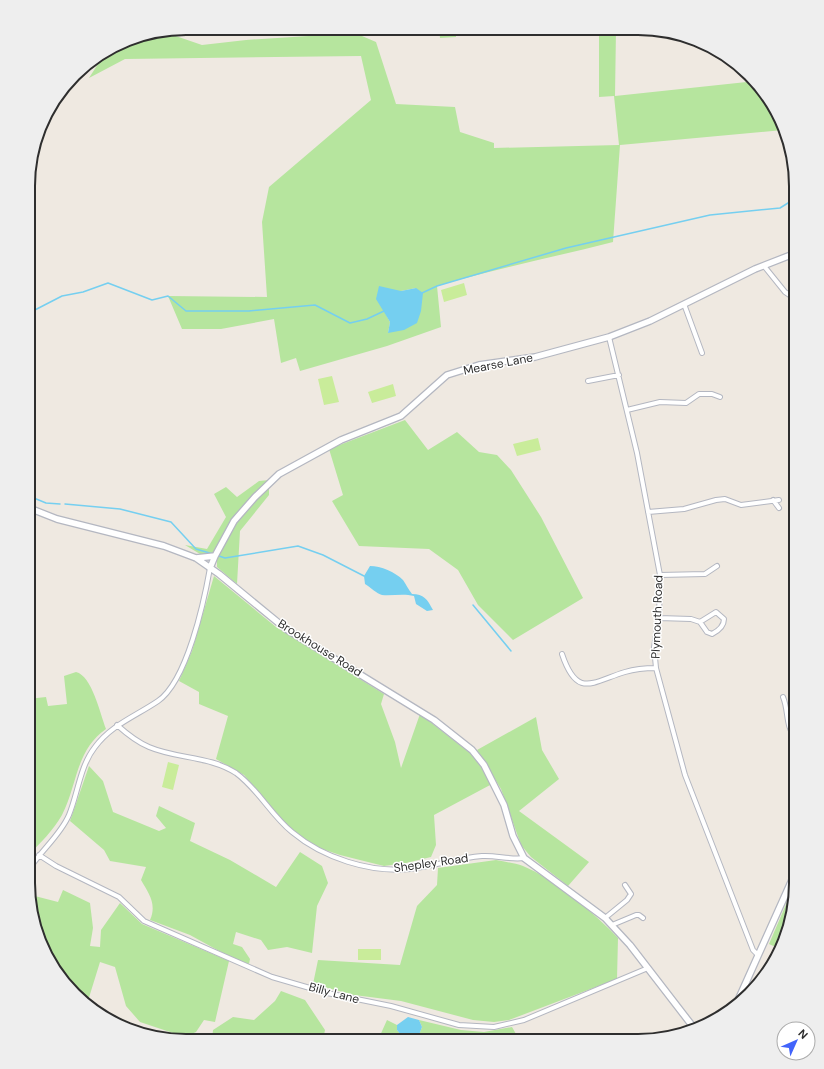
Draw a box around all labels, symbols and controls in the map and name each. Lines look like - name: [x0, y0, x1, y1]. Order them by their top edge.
- street label: Mearse Lane: [462, 349, 534, 379]
- street label: Plymouth Road: [648, 575, 666, 659]
- street label: Brookhouse Road: [275, 616, 365, 680]
- street label: Shepley Road: [393, 850, 469, 876]
- street label: Billy Lane: [307, 979, 361, 1007]
- north arrow: [776, 1021, 816, 1061]
- text: N: [795, 1026, 811, 1042]

